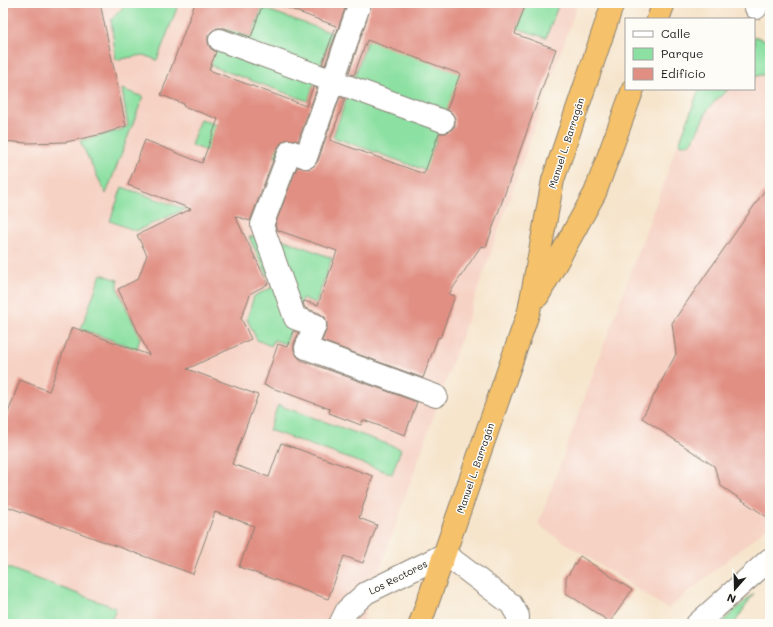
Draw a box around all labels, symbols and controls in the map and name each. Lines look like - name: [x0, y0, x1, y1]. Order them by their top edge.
- legend: [625, 18, 755, 90]
- text: Calle: [661, 25, 691, 41]
- text: Parque: [661, 45, 704, 61]
- text: Edificio: [661, 65, 705, 81]
- street label: Manuel L. Barragán: [545, 96, 587, 190]
- street label: Manuel L. Barragán: [453, 421, 497, 515]
- street label: Los Rectores: [366, 556, 430, 598]
- north arrow: [715, 569, 755, 609]
- text: N: [725, 590, 738, 607]

